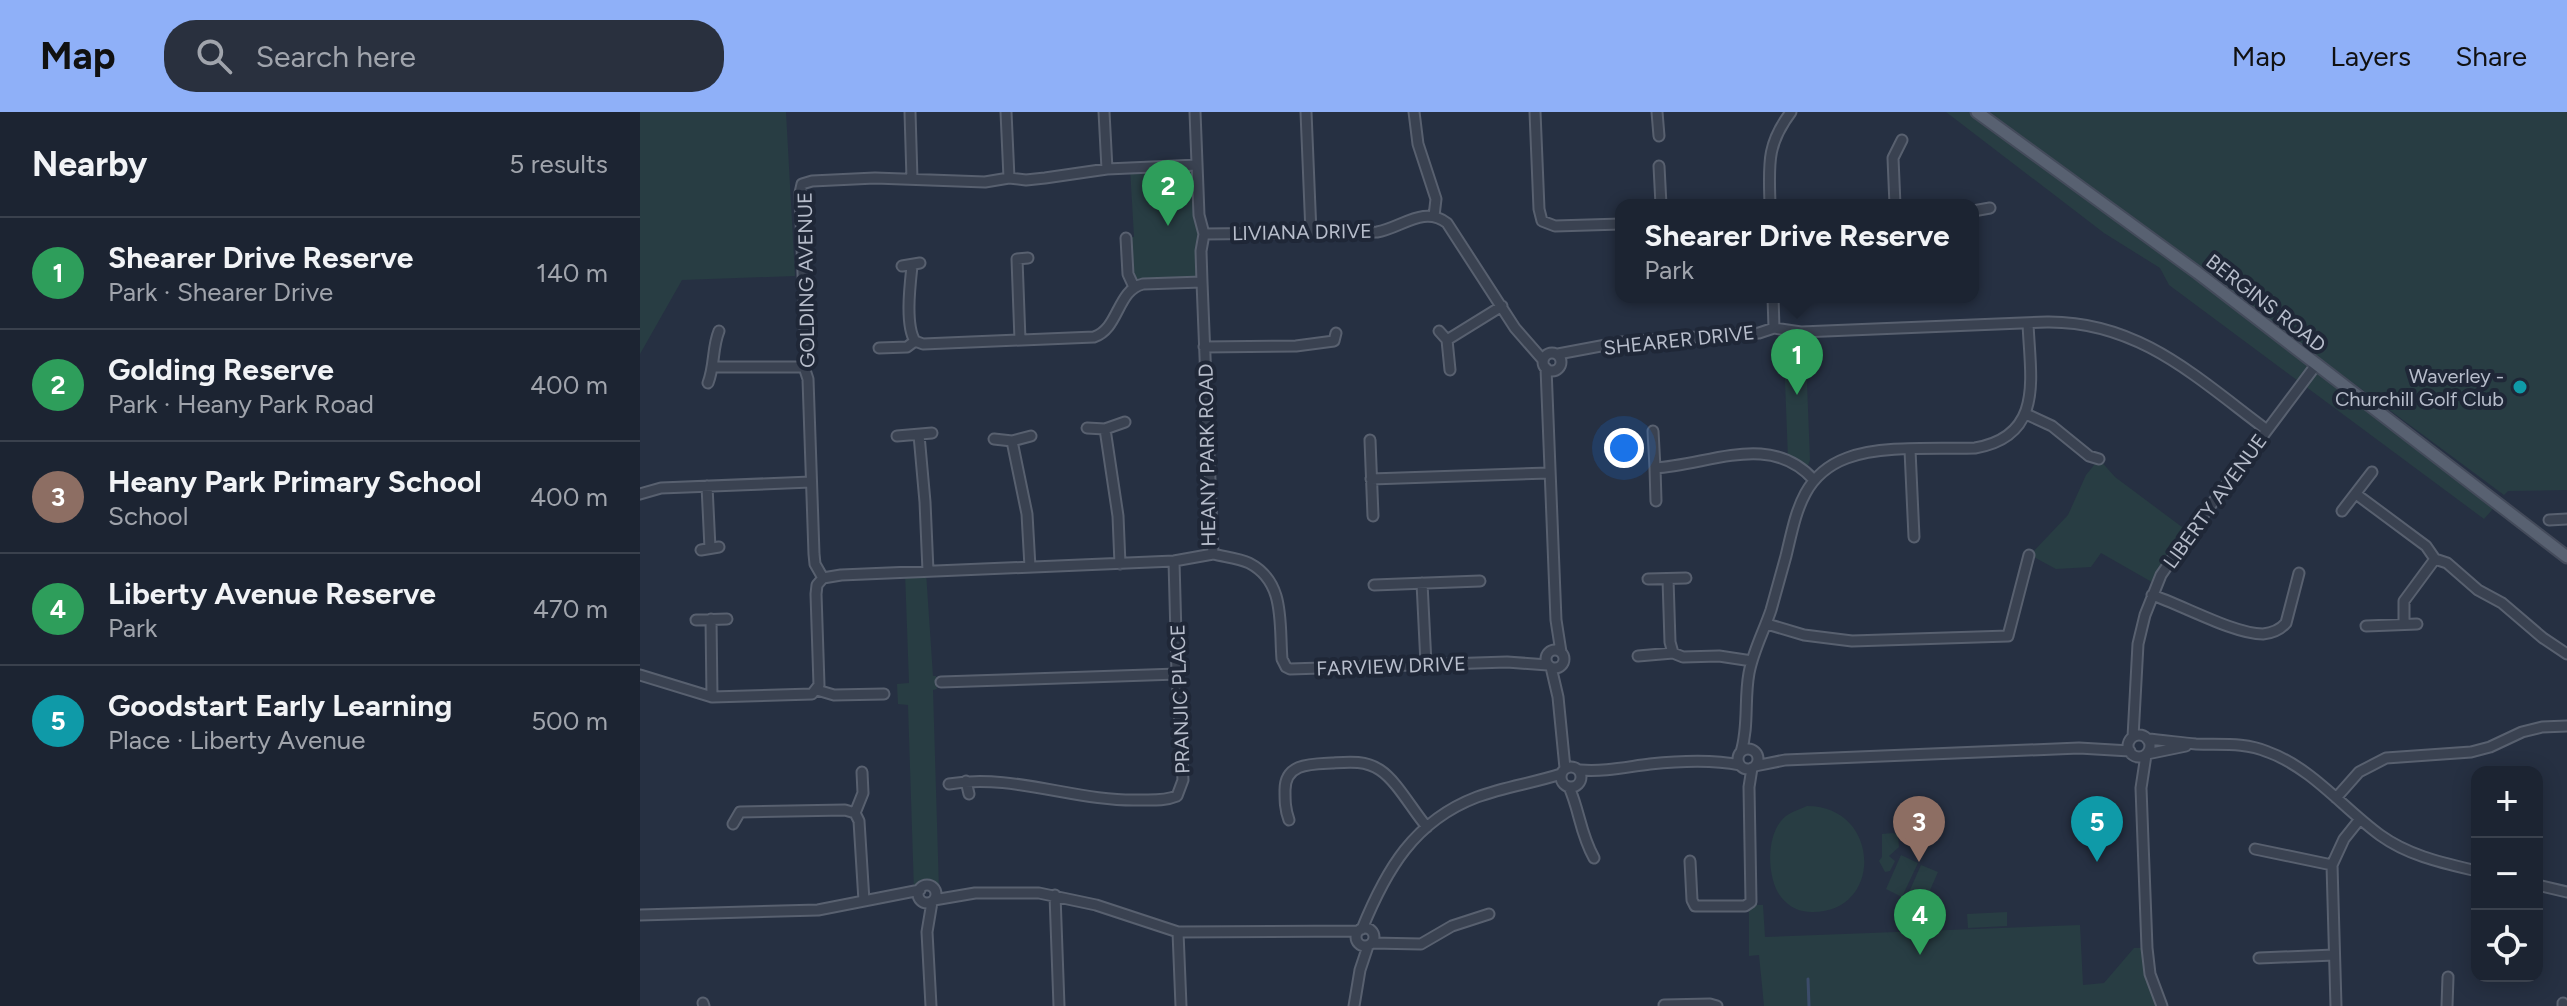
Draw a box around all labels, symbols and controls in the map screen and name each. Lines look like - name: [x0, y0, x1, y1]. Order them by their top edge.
- search box: [164, 20, 724, 92]
- text: Map: [40, 33, 116, 79]
- icon: search: [192, 34, 236, 78]
- text: Search here: [256, 38, 416, 75]
- text: Map: [2232, 39, 2286, 73]
- text: Layers: [2330, 39, 2411, 73]
- text: Share: [2455, 39, 2527, 73]
- text: Nearby: [32, 144, 147, 185]
- text: 5 results: [509, 148, 608, 180]
- pin: 2: [1142, 160, 1194, 226]
- street label: GOLDING AVENUE: [792, 192, 820, 368]
- popup: [1615, 199, 1979, 303]
- text: Shearer Drive Reserve: [1644, 217, 1950, 254]
- street label: LIVIANA DRIVE: [1232, 219, 1372, 245]
- text: Shearer Drive Reserve: [108, 239, 413, 276]
- street label: BERGINS ROAD: [2202, 249, 2330, 357]
- text: Park: [1644, 254, 1694, 286]
- text: 1: [53, 257, 63, 289]
- text: 140 m: [536, 257, 608, 289]
- text: Park · Shearer Drive: [108, 276, 333, 308]
- street label: SHEARER DRIVE: [1602, 320, 1756, 360]
- pin: 1: [1771, 329, 1823, 395]
- text: Golding Reserve: [108, 351, 334, 388]
- street label: HEANY PARK ROAD: [1193, 363, 1221, 547]
- place label: Waverley - Churchill Golf Club: [2335, 364, 2504, 411]
- text: 2: [50, 369, 66, 401]
- text: 400 m: [530, 369, 608, 401]
- marker: Waverley - Churchill Golf Club: [2511, 378, 2529, 396]
- text: Park · Heany Park Road: [108, 388, 374, 420]
- your location: [1604, 428, 1644, 468]
- street label: LIBERTY AVENUE: [2158, 429, 2272, 573]
- text: Heany Park Primary School: [108, 463, 482, 500]
- text: 3: [51, 481, 65, 513]
- text: 400 m: [530, 481, 608, 513]
- text: School: [108, 500, 188, 532]
- text: Liberty Avenue Reserve: [108, 575, 436, 612]
- text: 4: [50, 593, 66, 625]
- text: 470 m: [533, 593, 608, 625]
- text: Park: [108, 612, 157, 644]
- street label: PRANJIC PLACE: [1165, 624, 1195, 774]
- street label: FARVIEW DRIVE: [1316, 651, 1466, 681]
- text: Goodstart Early Learning: [108, 687, 452, 724]
- text: 5: [50, 705, 66, 737]
- text: 500 m: [531, 705, 608, 737]
- text: Place · Liberty Avenue: [108, 724, 365, 756]
- map controls: [2471, 766, 2543, 982]
- button: +: [2471, 766, 2543, 838]
- pin: 3: [1893, 796, 1945, 862]
- pin: 5: [2071, 796, 2123, 862]
- button: −: [2471, 838, 2543, 910]
- pin: 4: [1894, 889, 1946, 955]
- button: locate: [2471, 910, 2543, 982]

